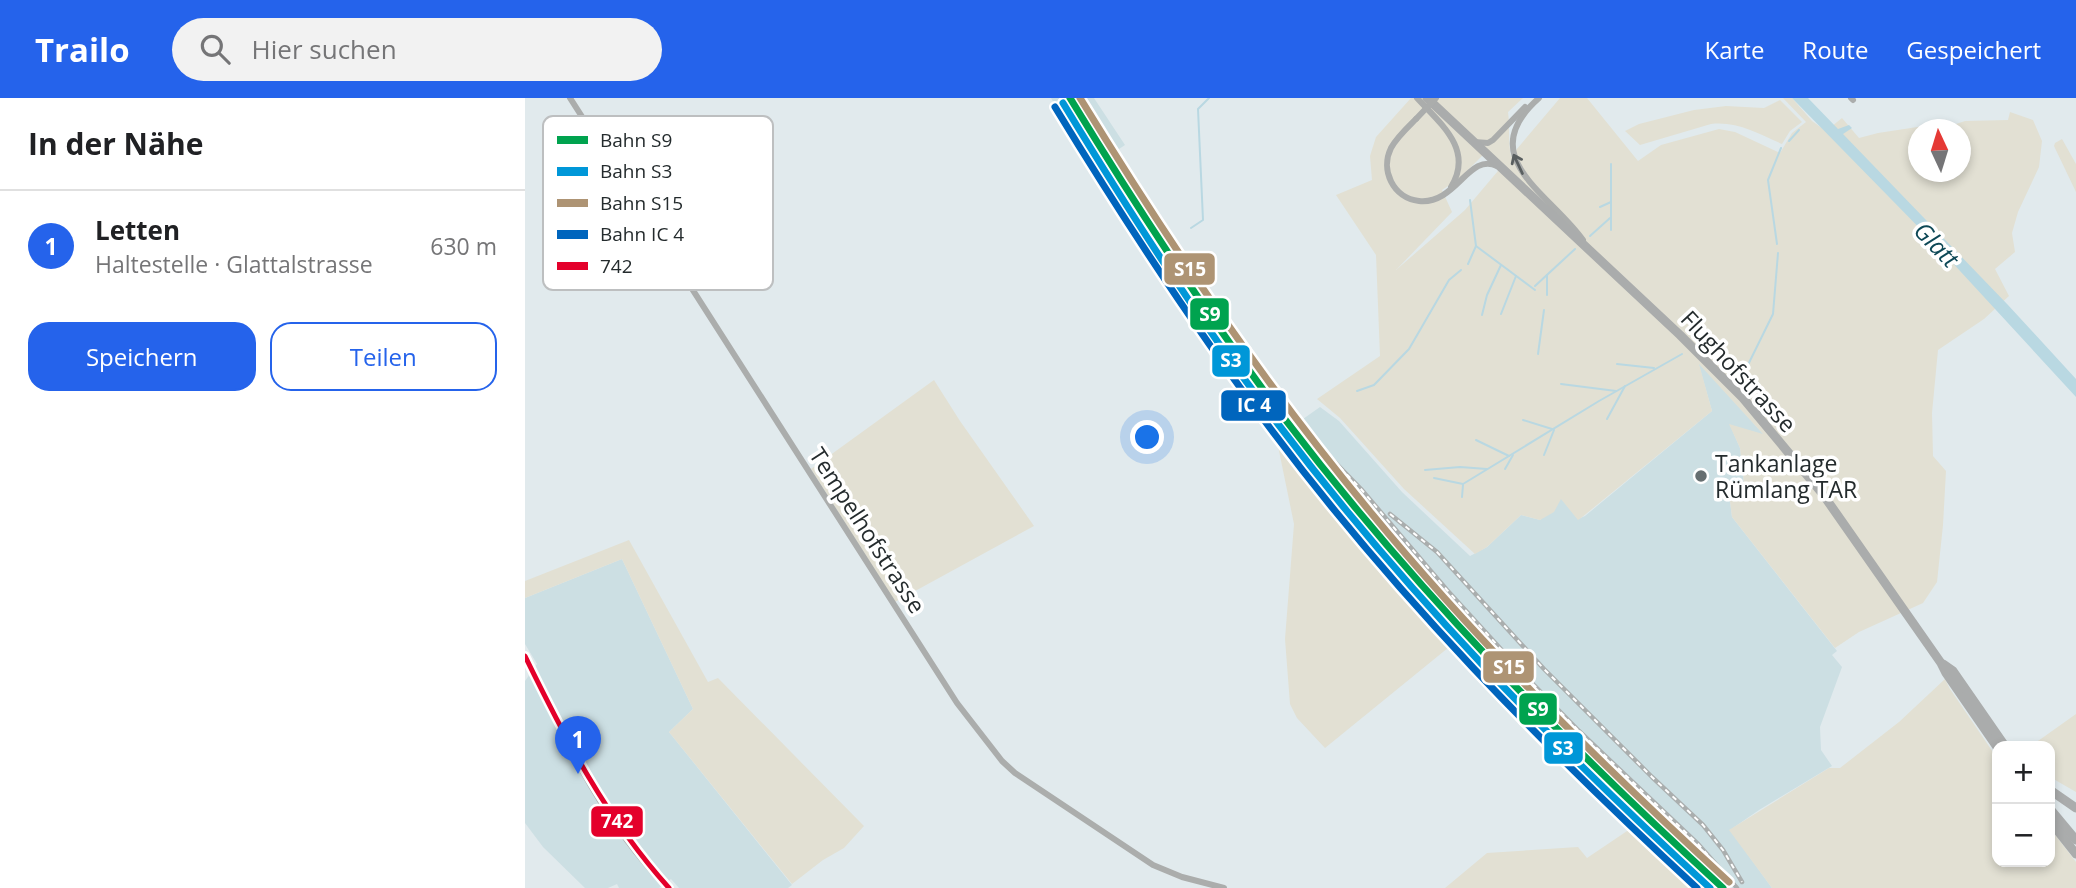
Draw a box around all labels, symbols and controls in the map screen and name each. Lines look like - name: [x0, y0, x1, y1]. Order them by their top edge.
- search box: [172, 18, 662, 81]
- text: Trailo: [35, 27, 130, 72]
- icon: search: [196, 30, 234, 68]
- text: Hier suchen: [252, 31, 397, 67]
- text: Karte: [1704, 33, 1764, 66]
- text: Route: [1802, 33, 1868, 66]
- text: Gespeichert: [1906, 33, 2041, 66]
- legend: [543, 116, 773, 290]
- north arrow: [1908, 119, 1971, 182]
- text: In der Nähe: [28, 123, 204, 164]
- text: Bahn S9: [600, 127, 672, 153]
- one-way arrow: [1511, 154, 1524, 175]
- text: Bahn S3: [600, 158, 672, 184]
- text: Bahn S15: [600, 190, 683, 216]
- text: Letten: [95, 212, 180, 248]
- water label: Glatt: [1907, 214, 1968, 275]
- text: Bahn IC 4: [600, 221, 684, 247]
- text: 1: [44, 230, 58, 262]
- text: 630 m: [430, 230, 497, 262]
- text: Haltestelle · Glattalstrasse: [95, 248, 373, 280]
- line badge: S15: [1163, 252, 1216, 286]
- text: 742: [600, 253, 633, 279]
- text: S15: [1174, 256, 1206, 282]
- line badge: S9: [1189, 297, 1230, 331]
- text: S9: [1199, 301, 1221, 327]
- street label: Flughofstrasse: [1674, 303, 1804, 439]
- button: Speichern: [28, 322, 256, 391]
- button: Teilen: [270, 322, 497, 391]
- line badge: S3: [1211, 344, 1251, 378]
- text: S3: [1220, 347, 1242, 373]
- line badge: IC 4: [1220, 389, 1287, 422]
- text: IC 4: [1237, 392, 1271, 418]
- your location: [1130, 420, 1164, 454]
- street label: Tempelhofstrasse: [802, 441, 934, 619]
- place label: Tankanlage Rümlang TAR: [1715, 447, 1857, 505]
- marker: Tankanlage Rümlang TAR: [1693, 468, 1709, 484]
- line badge: S15: [1482, 650, 1535, 684]
- text: S15: [1493, 654, 1525, 680]
- line badge: S9: [1518, 692, 1558, 726]
- text: S9: [1527, 696, 1549, 722]
- pin: 1: [555, 716, 601, 774]
- line badge: S3: [1543, 731, 1584, 765]
- text: S3: [1552, 735, 1574, 761]
- map controls: [1992, 741, 2055, 867]
- button: +: [1992, 741, 2055, 804]
- button: −: [1992, 804, 2055, 867]
- line badge: 742: [590, 805, 644, 838]
- text: 742: [601, 808, 633, 834]

